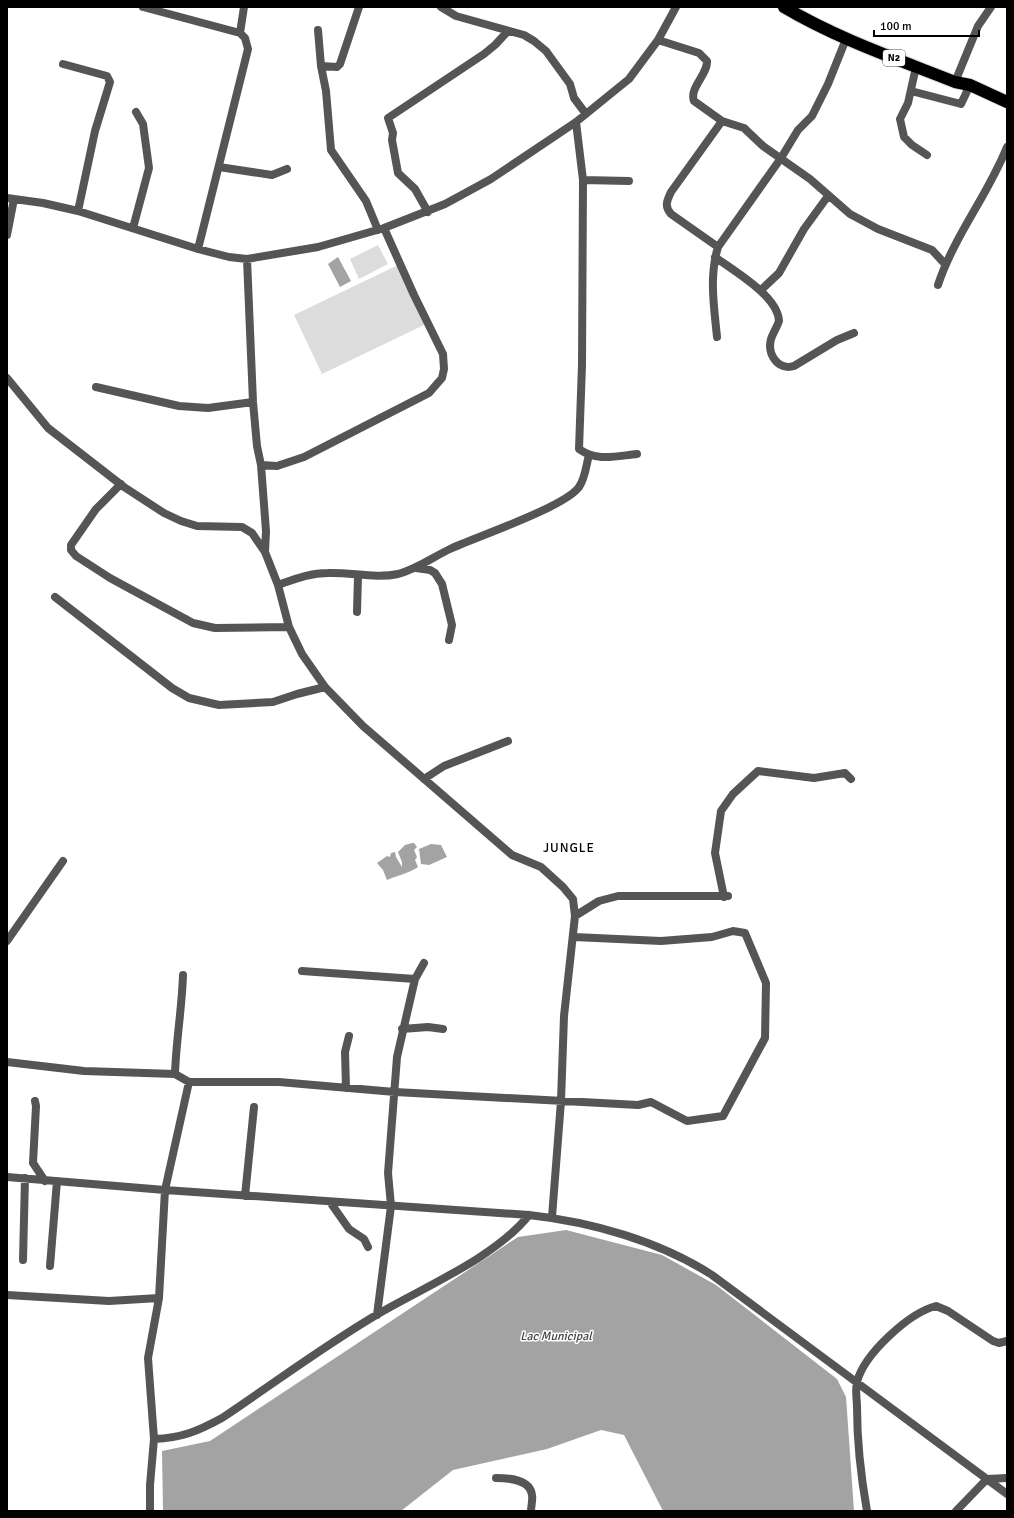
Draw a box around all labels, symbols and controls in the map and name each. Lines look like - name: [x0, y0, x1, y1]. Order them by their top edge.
- scale bar: [874, 12, 979, 38]
- text: 100 m: [880, 19, 912, 34]
- road number: N2: [883, 50, 905, 66]
- district label: JUNGLE: [543, 840, 595, 856]
- water label: Lac Municipal: [520, 1329, 593, 1344]

